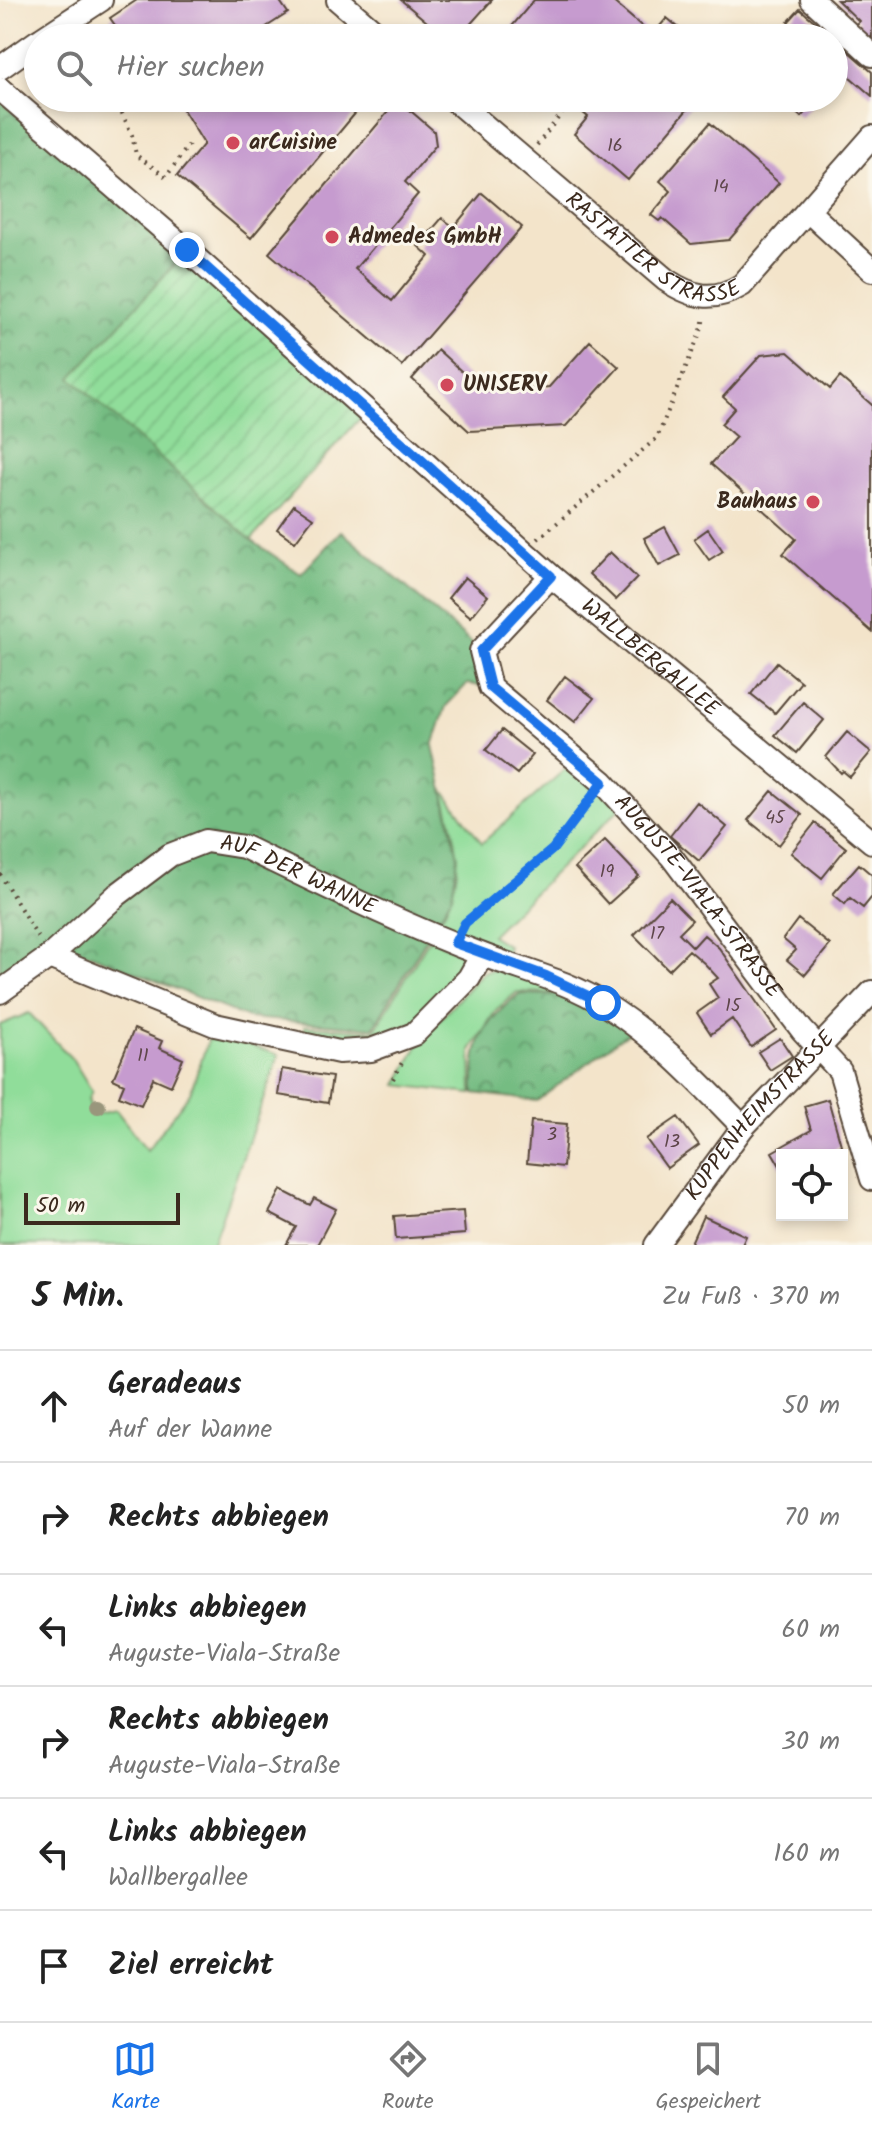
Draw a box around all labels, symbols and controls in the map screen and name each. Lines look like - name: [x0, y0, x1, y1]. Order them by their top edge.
- search box: [24, 24, 848, 112]
- text: Hier suchen: [116, 44, 265, 92]
- icon: search: [52, 46, 96, 90]
- place label: arCuisine: [249, 126, 337, 161]
- house number: 16: [607, 132, 623, 161]
- marker: arCuisine: [224, 134, 242, 152]
- house number: 14: [713, 173, 729, 202]
- street label: RASTATTER STRASSE: [557, 183, 748, 314]
- place label: Admedes GmbH: [348, 220, 502, 255]
- marker: Admedes GmbH: [323, 228, 341, 246]
- route end: [169, 232, 205, 268]
- place label: UNISERV: [463, 368, 548, 403]
- marker: UNISERV: [438, 376, 456, 394]
- place label: Bauhaus: [717, 485, 798, 520]
- marker: Bauhaus: [804, 493, 822, 511]
- street label: WALLBERGALLEE: [573, 590, 728, 727]
- street label: AUGUSTE-VIALA-STRASSE: [605, 786, 791, 1007]
- house number: 45: [765, 804, 786, 833]
- street label: AUF DER WANNE: [217, 826, 383, 926]
- house number: 19: [600, 858, 614, 887]
- house number: 17: [650, 920, 665, 949]
- route start: [585, 985, 621, 1021]
- house number: 15: [725, 992, 742, 1021]
- street label: KUPPENHEIMSTRASSE: [676, 1022, 844, 1209]
- house number: 11: [137, 1042, 149, 1071]
- house number: 3: [547, 1121, 557, 1150]
- house number: 13: [664, 1128, 680, 1157]
- map controls: [776, 1149, 848, 1221]
- button: locate: [776, 1149, 848, 1221]
- scale bar: [24, 1189, 180, 1225]
- text: 50 m: [36, 1189, 85, 1224]
- text: 5 Min.: [32, 1270, 124, 1324]
- text: Zu Fuß · 370 m: [662, 1276, 840, 1318]
- text: Geradeaus: [108, 1361, 241, 1409]
- icon: ahead: [32, 1384, 76, 1428]
- text: 50 m: [782, 1385, 840, 1427]
- text: Auf der Wanne: [108, 1409, 272, 1451]
- text: Rechts abbiegen: [108, 1494, 329, 1542]
- icon: right: [32, 1496, 76, 1540]
- text: 70 m: [784, 1497, 840, 1539]
- text: Links abbiegen: [108, 1585, 307, 1633]
- icon: left: [32, 1608, 76, 1652]
- text: 60 m: [781, 1609, 840, 1651]
- text: Auguste-Viala-Straße: [108, 1633, 340, 1675]
- text: Rechts abbiegen: [108, 1697, 329, 1745]
- icon: right: [32, 1720, 76, 1764]
- text: 30 m: [781, 1721, 840, 1763]
- text: Auguste-Viala-Straße: [108, 1745, 340, 1787]
- text: Links abbiegen: [108, 1809, 307, 1857]
- icon: left: [32, 1832, 76, 1876]
- text: 160 m: [773, 1833, 840, 1875]
- text: Wallbergallee: [108, 1857, 248, 1899]
- text: Ziel erreicht: [108, 1942, 273, 1990]
- icon: arrive: [32, 1944, 76, 1988]
- tab: Karte: [111, 2037, 160, 2120]
- tab: Route: [382, 2037, 434, 2120]
- tab: Gespeichert: [655, 2037, 761, 2120]

